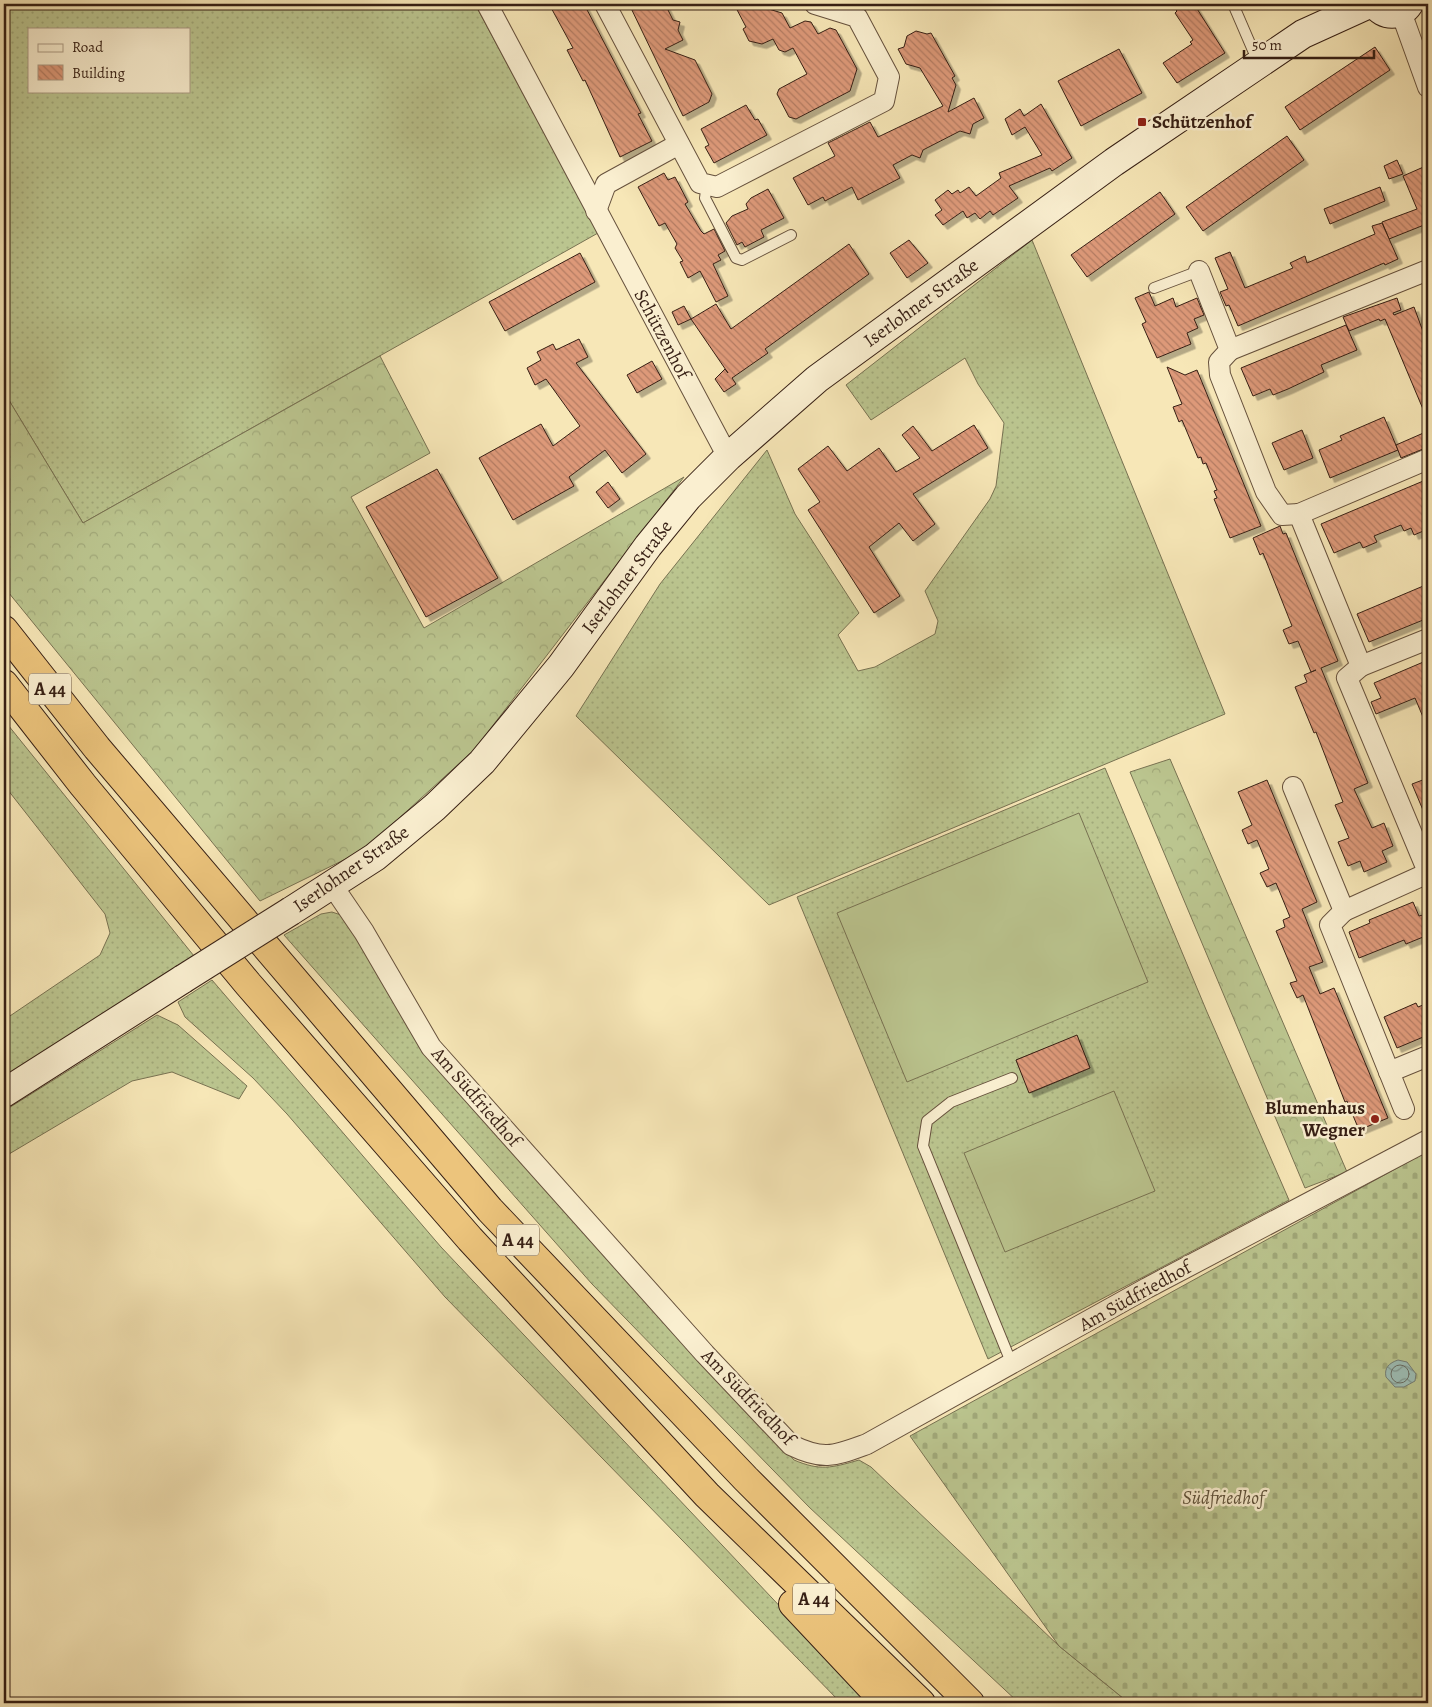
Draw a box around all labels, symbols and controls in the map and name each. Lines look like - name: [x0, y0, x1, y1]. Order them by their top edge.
- legend: [28, 28, 190, 92]
- scale bar: [1244, 28, 1374, 60]
- text: 50 m: [1252, 35, 1282, 55]
- text: Road: [72, 37, 104, 57]
- text: Building: [72, 63, 125, 83]
- place label: Schützenhof: [1152, 109, 1254, 135]
- marker: Schützenhof: [1136, 116, 1148, 128]
- street label: Iserlohner Straße: [858, 252, 984, 354]
- street label: Schützenhof: [628, 285, 698, 386]
- street label: Iserlohner Straße: [576, 515, 678, 639]
- road number: A 44: [29, 674, 71, 704]
- street label: Iserlohner Straße: [288, 819, 414, 919]
- street label: Am Südfriedhof: [425, 1041, 528, 1155]
- place label: Blumenhaus Wegner: [1265, 1095, 1365, 1143]
- marker: Blumenhaus Wegner: [1369, 1113, 1381, 1125]
- road number: A 44: [497, 1224, 539, 1256]
- street label: Am Südfriedhof: [1073, 1253, 1198, 1338]
- street label: Am Südfriedhof: [695, 1343, 802, 1453]
- park label: Südfriedhof: [1182, 1485, 1268, 1511]
- road number: A 44: [793, 1584, 835, 1615]

